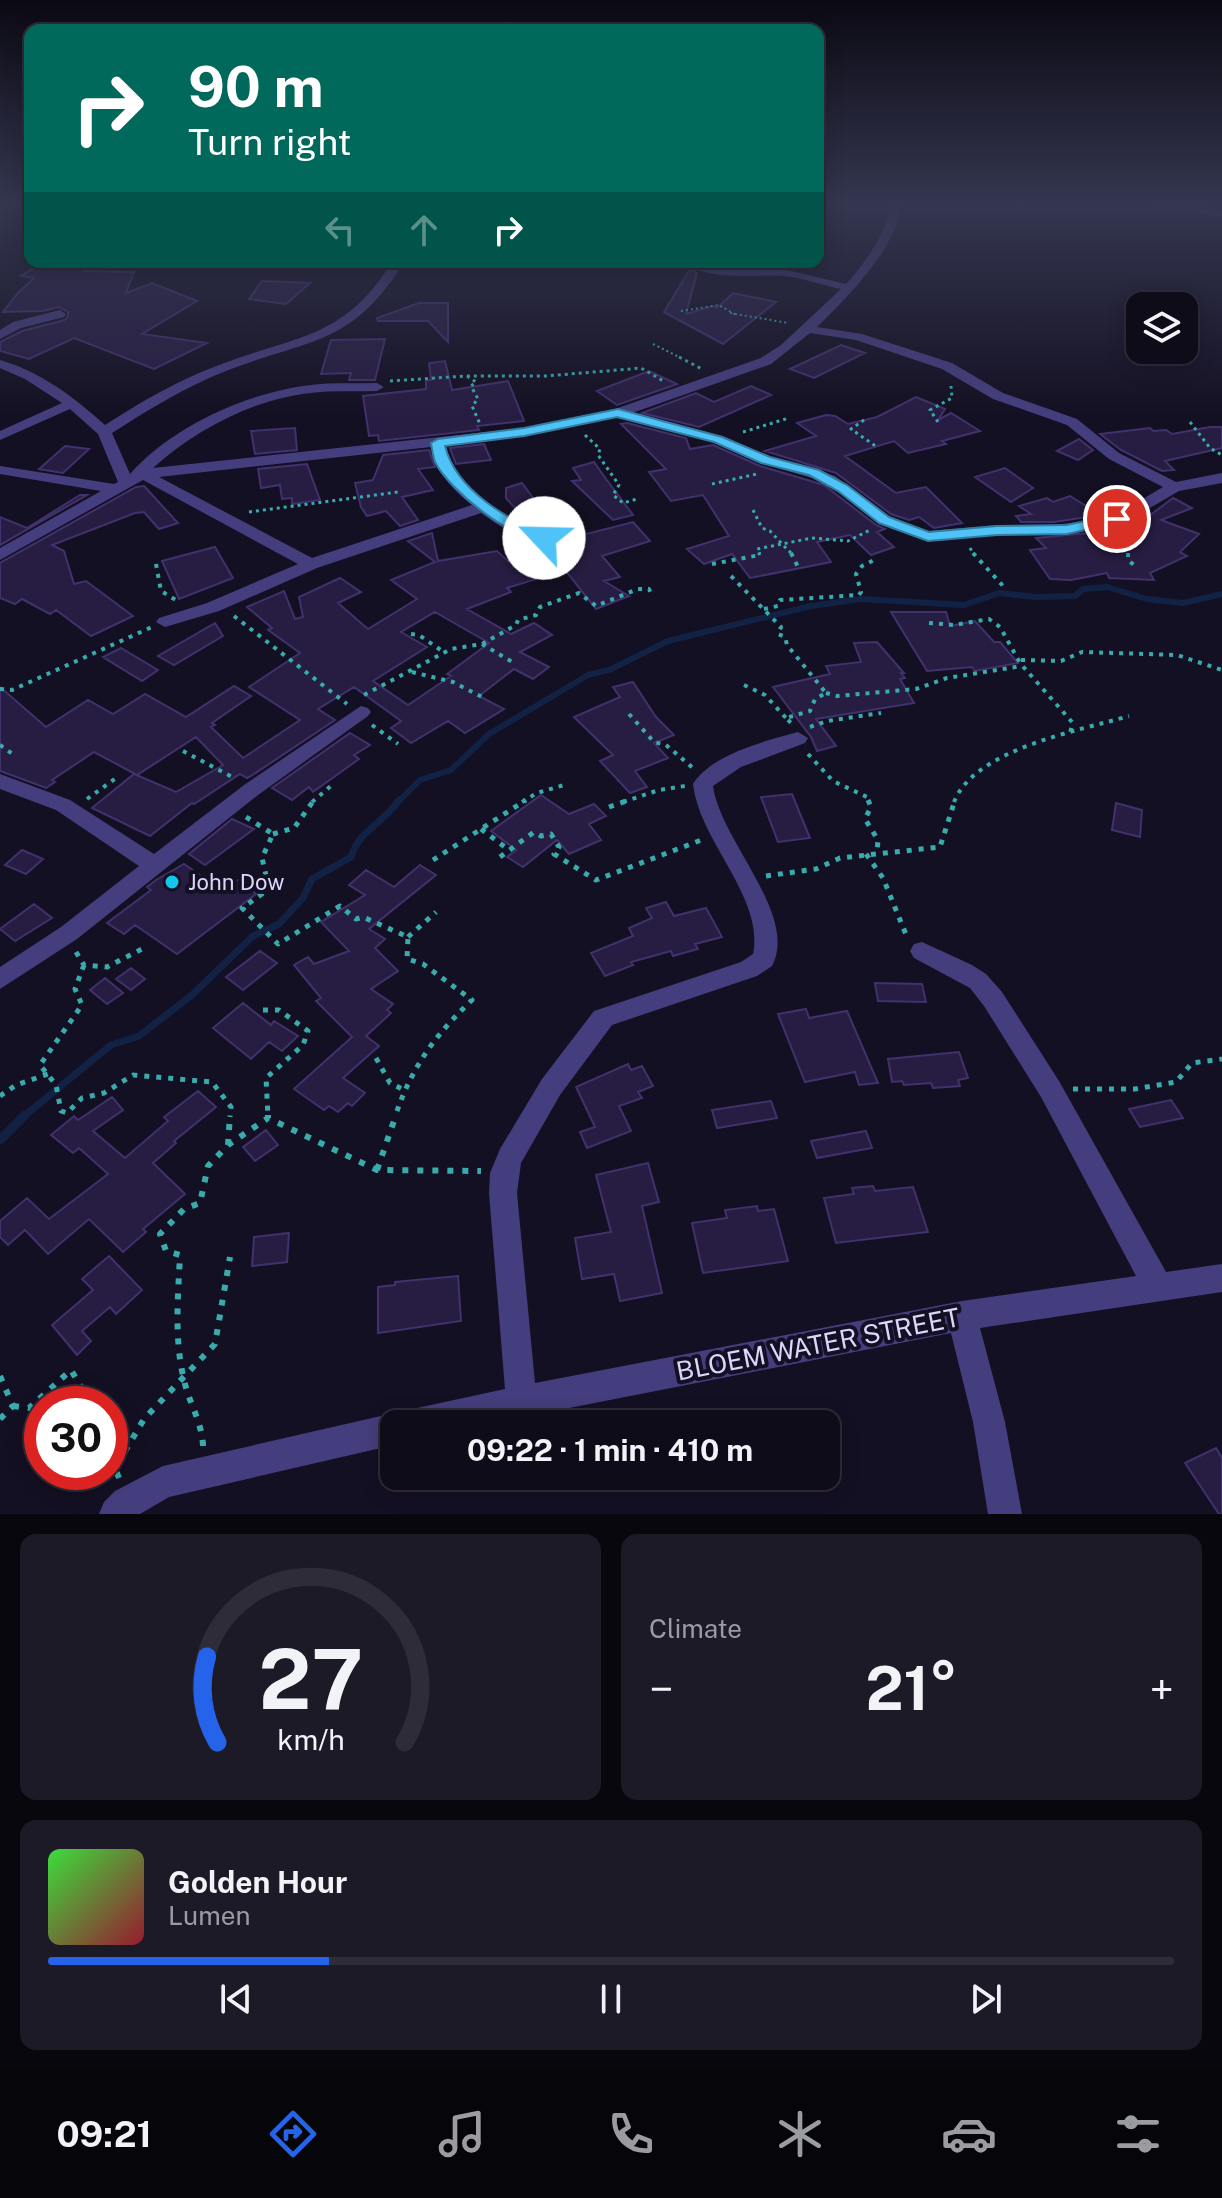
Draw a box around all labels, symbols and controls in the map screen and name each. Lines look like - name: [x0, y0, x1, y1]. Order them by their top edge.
- text: 90 m: [188, 54, 324, 120]
- icon: right: [56, 56, 160, 160]
- text: Turn right: [188, 121, 351, 163]
- icon: left: [318, 208, 362, 252]
- icon: ahead: [402, 208, 446, 252]
- icon: right: [486, 208, 530, 252]
- map controls: [1126, 292, 1198, 364]
- button: layers: [1126, 292, 1198, 364]
- pin: [1083, 485, 1151, 553]
- position arrow: [502, 496, 586, 580]
- icon: arrive: [1095, 497, 1139, 541]
- place label: John Dow: [188, 869, 284, 895]
- marker: John Dow: [163, 873, 181, 891]
- street label: BLOEM WATER STREET: [674, 1301, 962, 1387]
- speed limit sign: 30: [24, 1386, 128, 1490]
- text: 09:22 · 1 min · 410 m: [467, 1432, 753, 1468]
- text: Climate: [649, 1613, 742, 1644]
- text: 27: [258, 1630, 363, 1728]
- text: 21°: [865, 1653, 958, 1724]
- text: −: [649, 1663, 673, 1715]
- text: +: [1150, 1663, 1174, 1715]
- text: km/h: [277, 1723, 344, 1756]
- text: Golden Hour: [168, 1864, 347, 1900]
- text: Lumen: [168, 1900, 251, 1931]
- icon: previous: [214, 1977, 258, 2021]
- icon: pause: [589, 1977, 633, 2021]
- icon: next: [964, 1977, 1008, 2021]
- icon: directions: [265, 2106, 321, 2162]
- icon: music: [434, 2106, 490, 2162]
- icon: phone: [603, 2106, 659, 2162]
- icon: climate: [772, 2106, 828, 2162]
- icon: car: [941, 2106, 997, 2162]
- icon: filters: [1110, 2106, 1166, 2162]
- text: 09:21: [56, 2113, 152, 2155]

